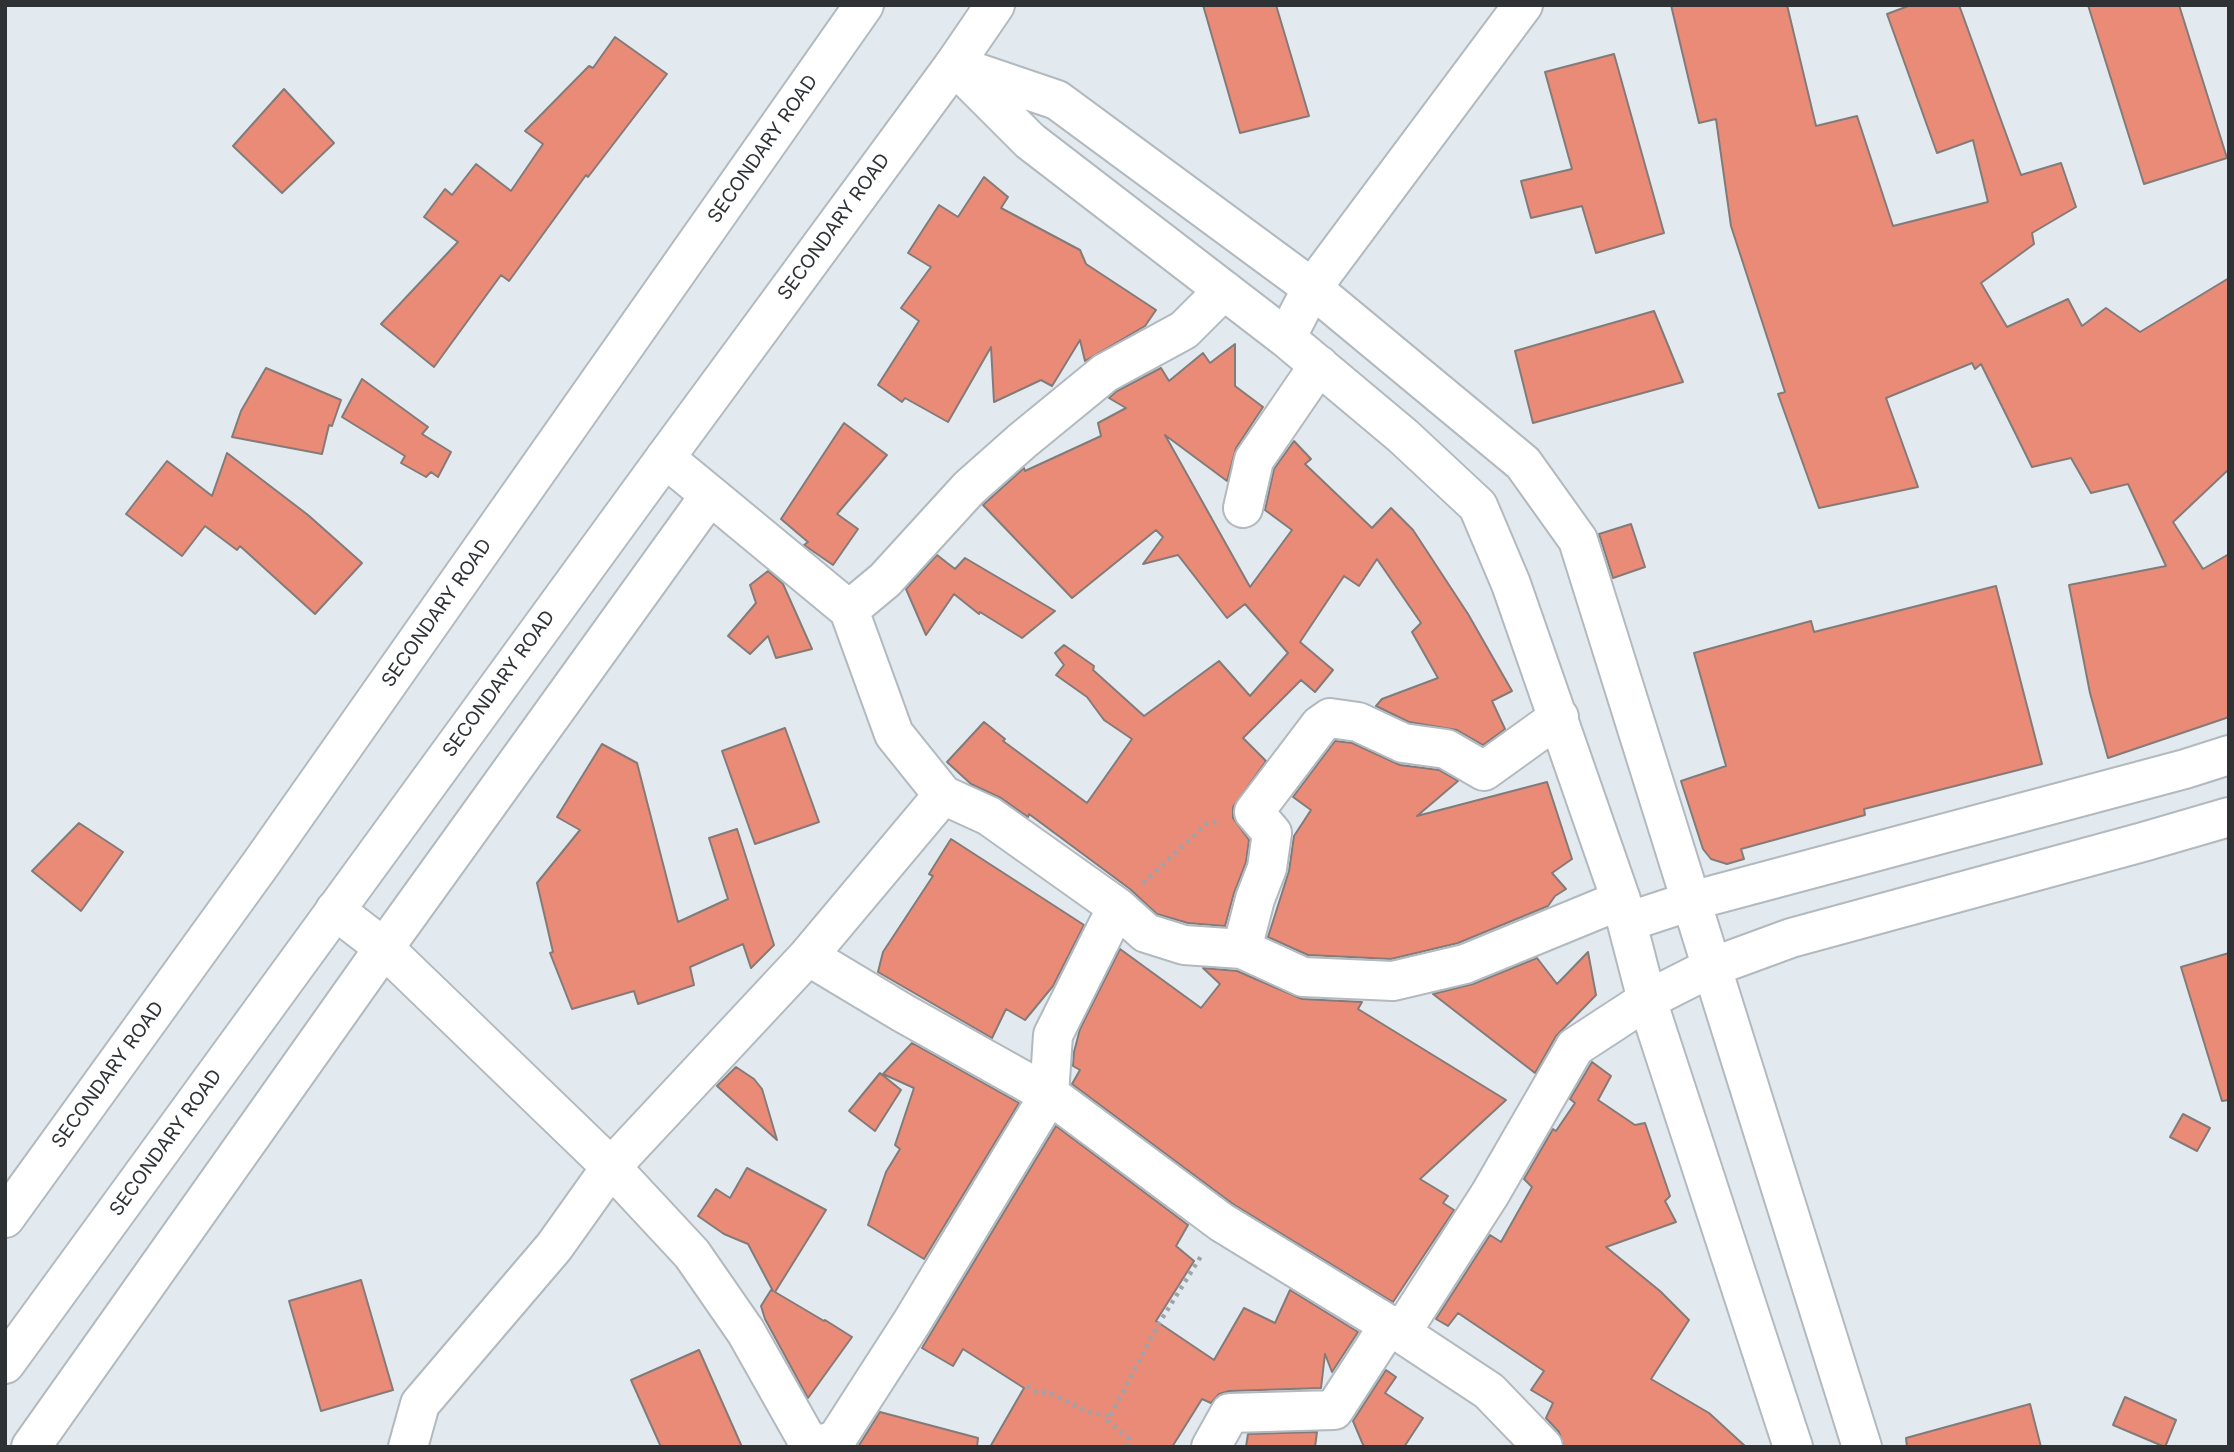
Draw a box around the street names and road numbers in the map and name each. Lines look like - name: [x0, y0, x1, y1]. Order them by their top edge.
- street label: SECONDARY ROAD: [703, 71, 823, 227]
- street label: SECONDARY ROAD: [773, 149, 895, 305]
- street label: SECONDARY ROAD: [377, 535, 497, 691]
- street label: SECONDARY ROAD: [438, 606, 560, 762]
- street label: SECONDARY ROAD: [47, 997, 169, 1153]
- street label: SECONDARY ROAD: [105, 1065, 227, 1221]

